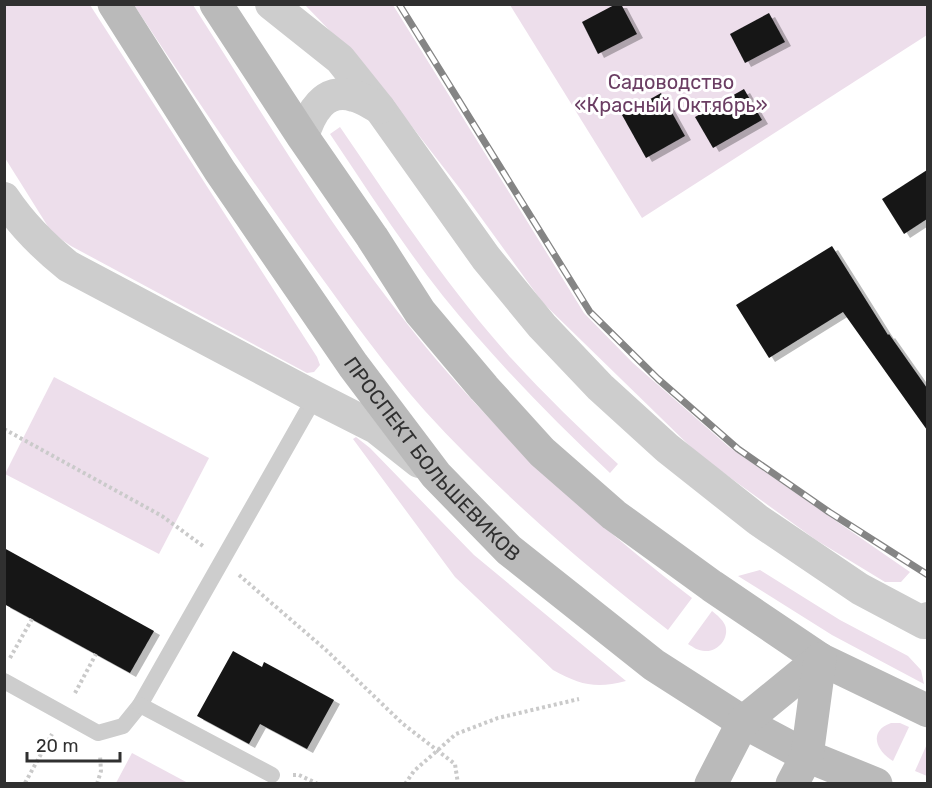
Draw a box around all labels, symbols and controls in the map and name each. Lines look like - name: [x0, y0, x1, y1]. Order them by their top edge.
- park label: Садоводство «Красный Октябрь»: [574, 70, 768, 117]
- street label: ПРОСПЕКТ БОЛЬШЕВИКОВ: [339, 352, 525, 566]
- scale bar: [27, 725, 120, 763]
- text: 20 m: [36, 735, 78, 757]

